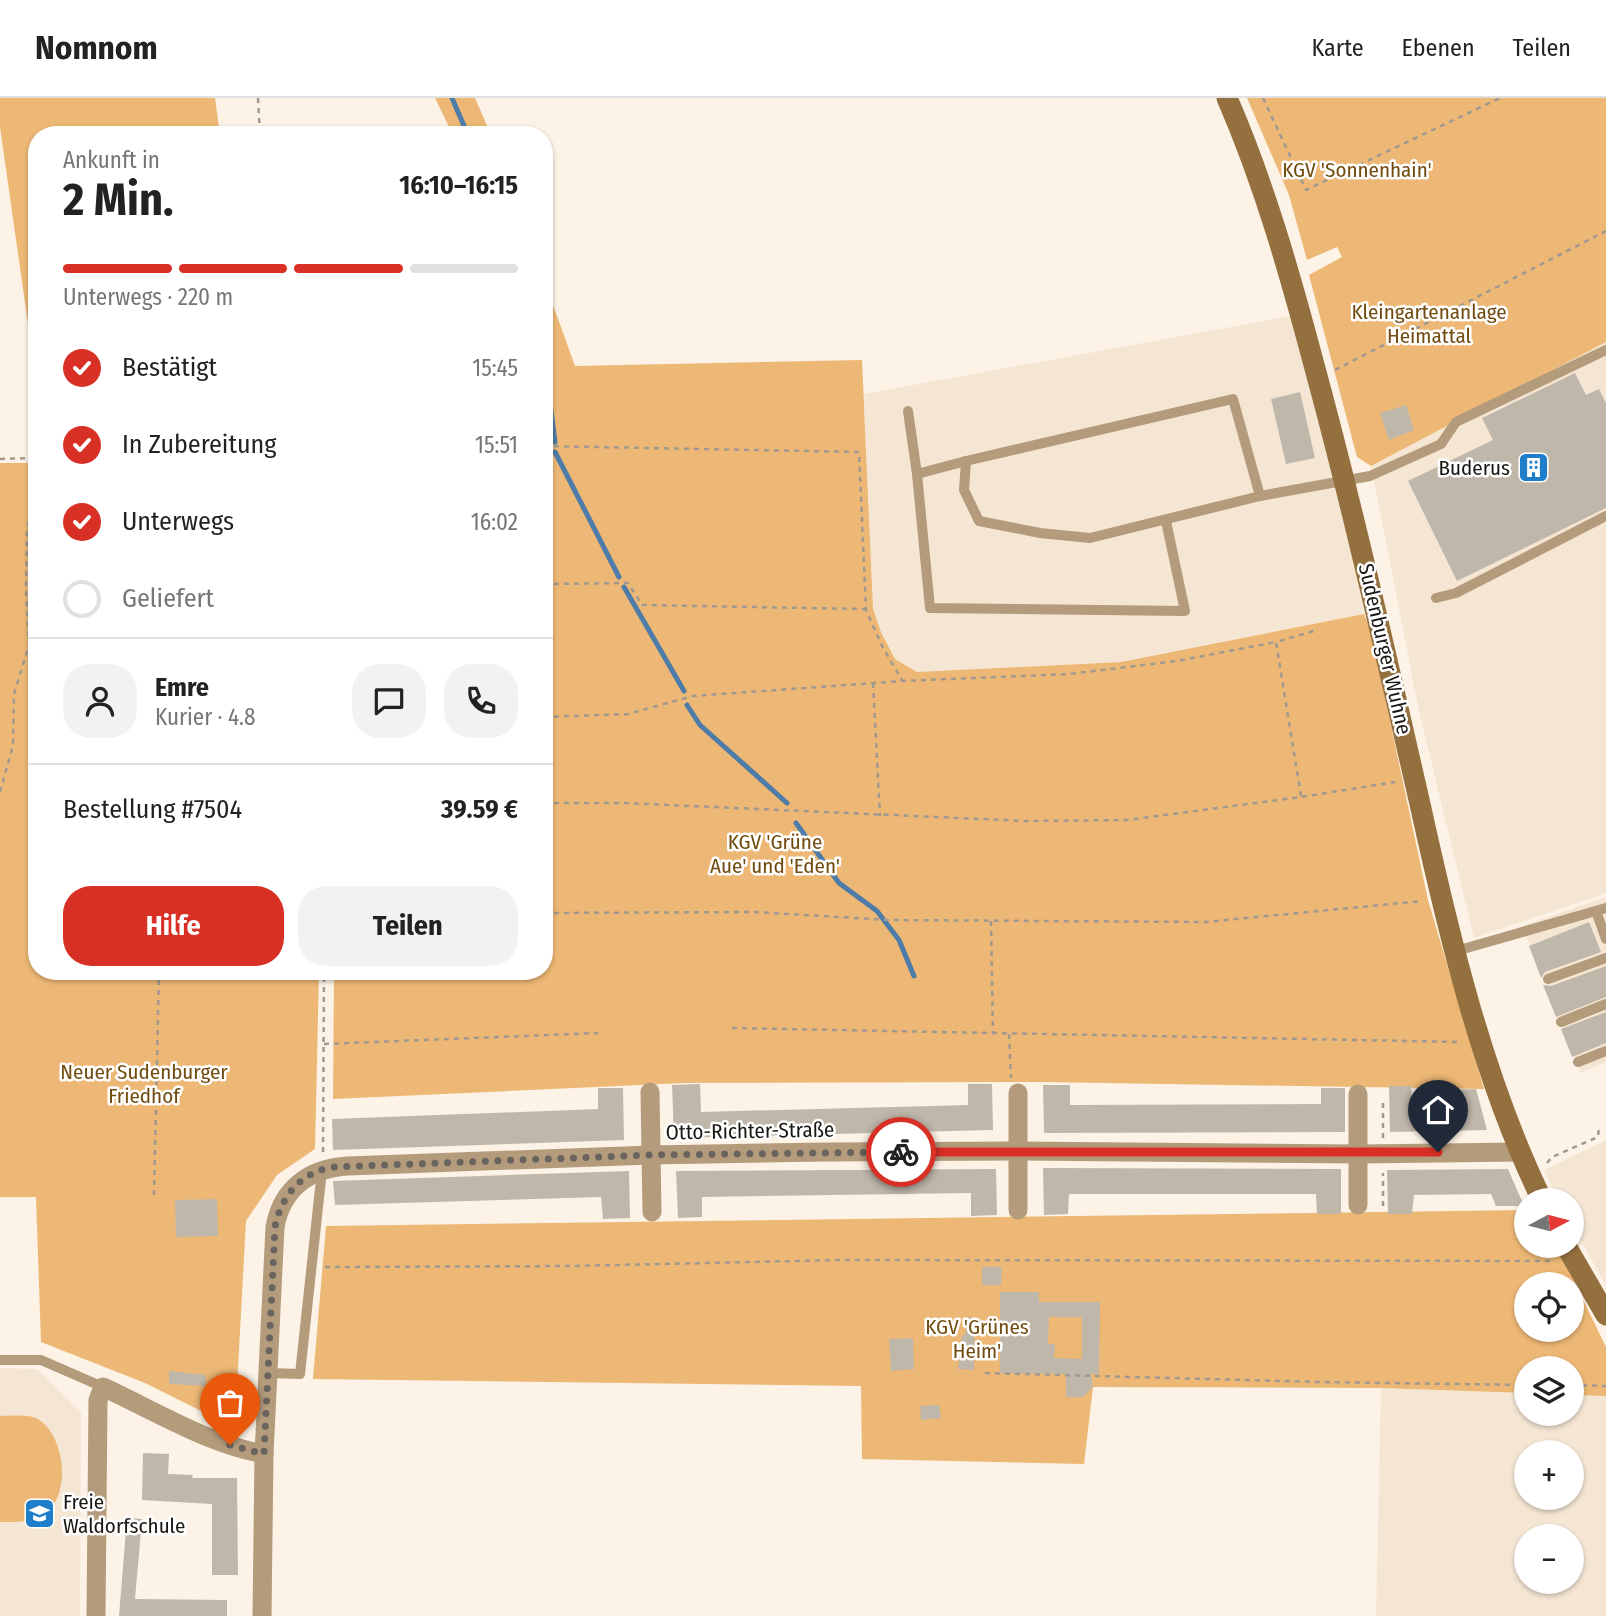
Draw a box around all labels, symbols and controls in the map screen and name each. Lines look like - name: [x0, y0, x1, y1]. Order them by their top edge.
- text: Nomnom: [35, 28, 158, 68]
- text: Karte: [1312, 34, 1364, 62]
- text: Ebenen: [1402, 34, 1475, 62]
- text: Teilen: [1513, 34, 1571, 62]
- text: Ankunft in: [63, 146, 160, 174]
- park label: KGV 'Sonnenhain': [1282, 157, 1432, 183]
- text: 16:10–16:15: [399, 170, 518, 201]
- text: 2 Min.: [63, 172, 174, 227]
- text: Unterwegs · 220 m: [63, 283, 233, 311]
- park label: Kleingartenanlage Heimattal: [1351, 299, 1507, 349]
- icon: check: [63, 349, 101, 387]
- text: Bestätigt: [122, 352, 217, 383]
- text: 15:45: [472, 354, 518, 382]
- icon: check: [63, 426, 101, 464]
- text: In Zubereitung: [122, 429, 276, 460]
- text: 15:51: [475, 431, 518, 459]
- building icon: Buderus: [1516, 451, 1550, 485]
- place label: Buderus: [1439, 455, 1510, 481]
- icon: check: [63, 503, 101, 541]
- text: Unterwegs: [122, 506, 234, 537]
- text: 16:02: [471, 508, 518, 536]
- street label: Sudenburger Wuhne: [1353, 561, 1417, 737]
- text: Geliefert: [122, 583, 214, 614]
- button: person: [63, 664, 137, 738]
- button: chat: [352, 664, 426, 738]
- button: phone: [444, 664, 518, 738]
- text: Emre: [155, 672, 209, 703]
- text: Kurier · 4.8: [155, 703, 255, 731]
- text: Bestellung #7504: [63, 794, 242, 825]
- text: 39.59 €: [441, 794, 518, 825]
- park label: KGV 'Grüne Aue' und 'Eden': [710, 829, 840, 879]
- button: Hilfe: [63, 886, 284, 966]
- button: Teilen: [298, 886, 518, 966]
- park label: Neuer Sudenburger Friedhof: [60, 1059, 228, 1109]
- pin: [1408, 1080, 1468, 1152]
- icon: home: [1419, 1091, 1457, 1129]
- street label: Otto-Richter-Straße: [666, 1117, 834, 1145]
- courier: [866, 1117, 936, 1187]
- icon: bike: [882, 1133, 920, 1171]
- north arrow: [1514, 1188, 1584, 1258]
- map controls: [1514, 1188, 1584, 1594]
- button: locate: [1514, 1272, 1584, 1342]
- park label: KGV 'Grünes Heim': [925, 1314, 1029, 1364]
- button: layers: [1514, 1356, 1584, 1426]
- pin: [200, 1373, 260, 1445]
- icon: bag: [211, 1384, 249, 1422]
- button: +: [1514, 1440, 1584, 1510]
- place label: Freie Waldorfschule: [63, 1489, 185, 1539]
- school or university icon: Freie Waldorfschule: [23, 1497, 57, 1531]
- button: −: [1514, 1524, 1584, 1594]

